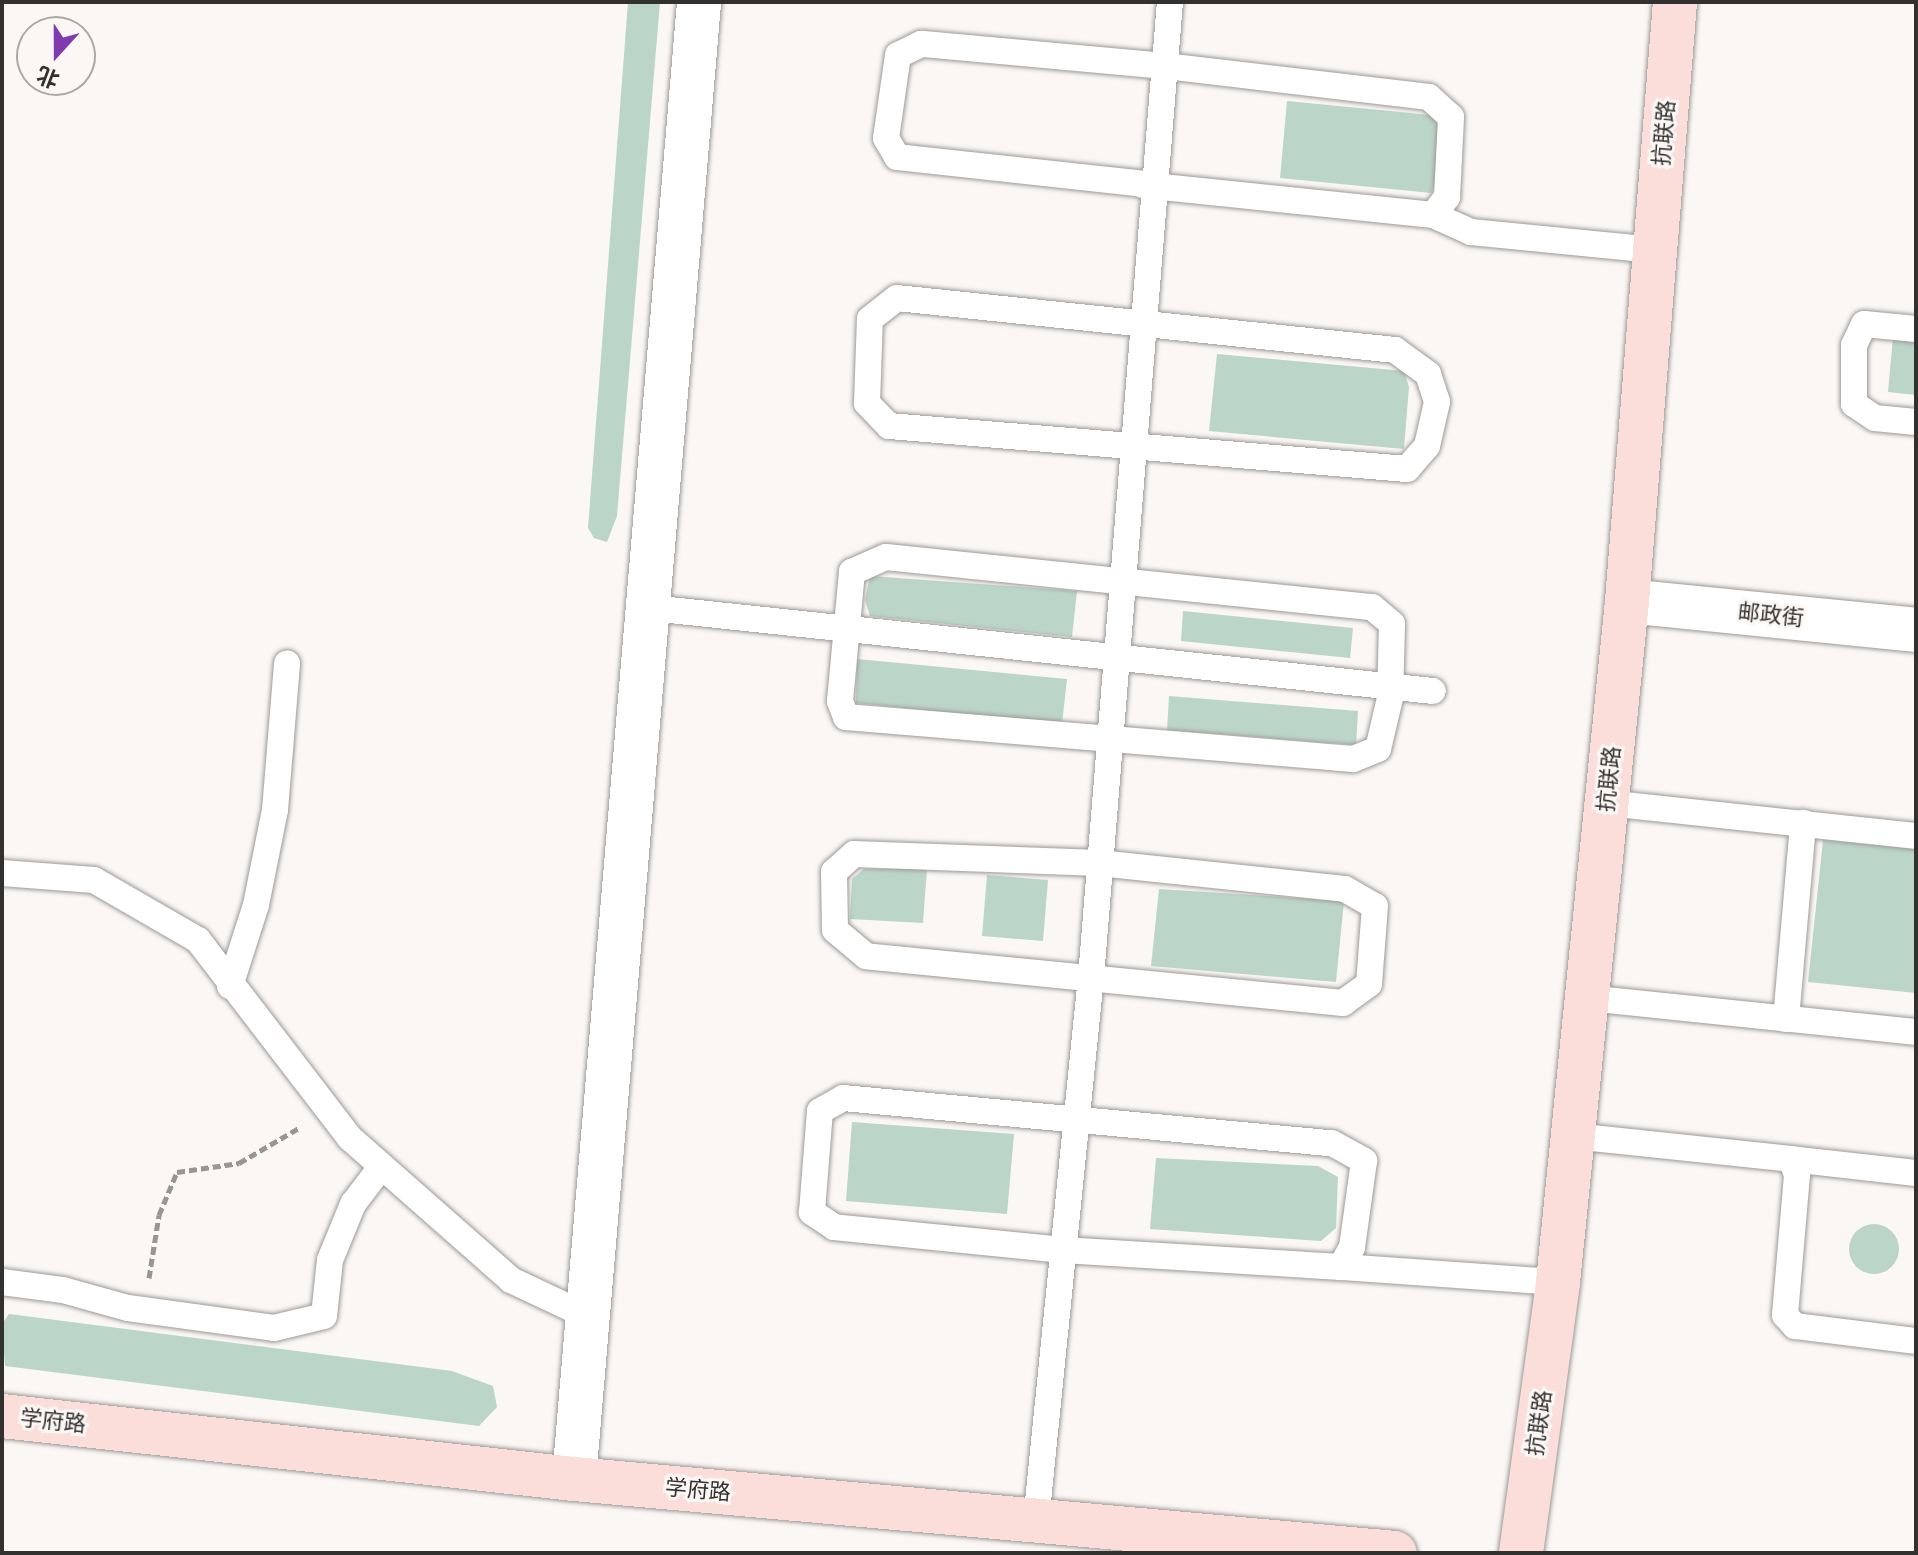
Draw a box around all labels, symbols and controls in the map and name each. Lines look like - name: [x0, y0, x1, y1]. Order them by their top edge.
- north arrow: [16, 16, 96, 96]
- text: 北: [33, 60, 63, 94]
- street label: 抗联路: [1648, 99, 1680, 167]
- street label: 邮政街: [1737, 598, 1805, 632]
- street label: 抗联路: [1592, 745, 1626, 813]
- street label: 抗联路: [1521, 1388, 1557, 1458]
- street label: 学府路: [19, 1404, 87, 1438]
- street label: 学府路: [664, 1474, 732, 1506]

